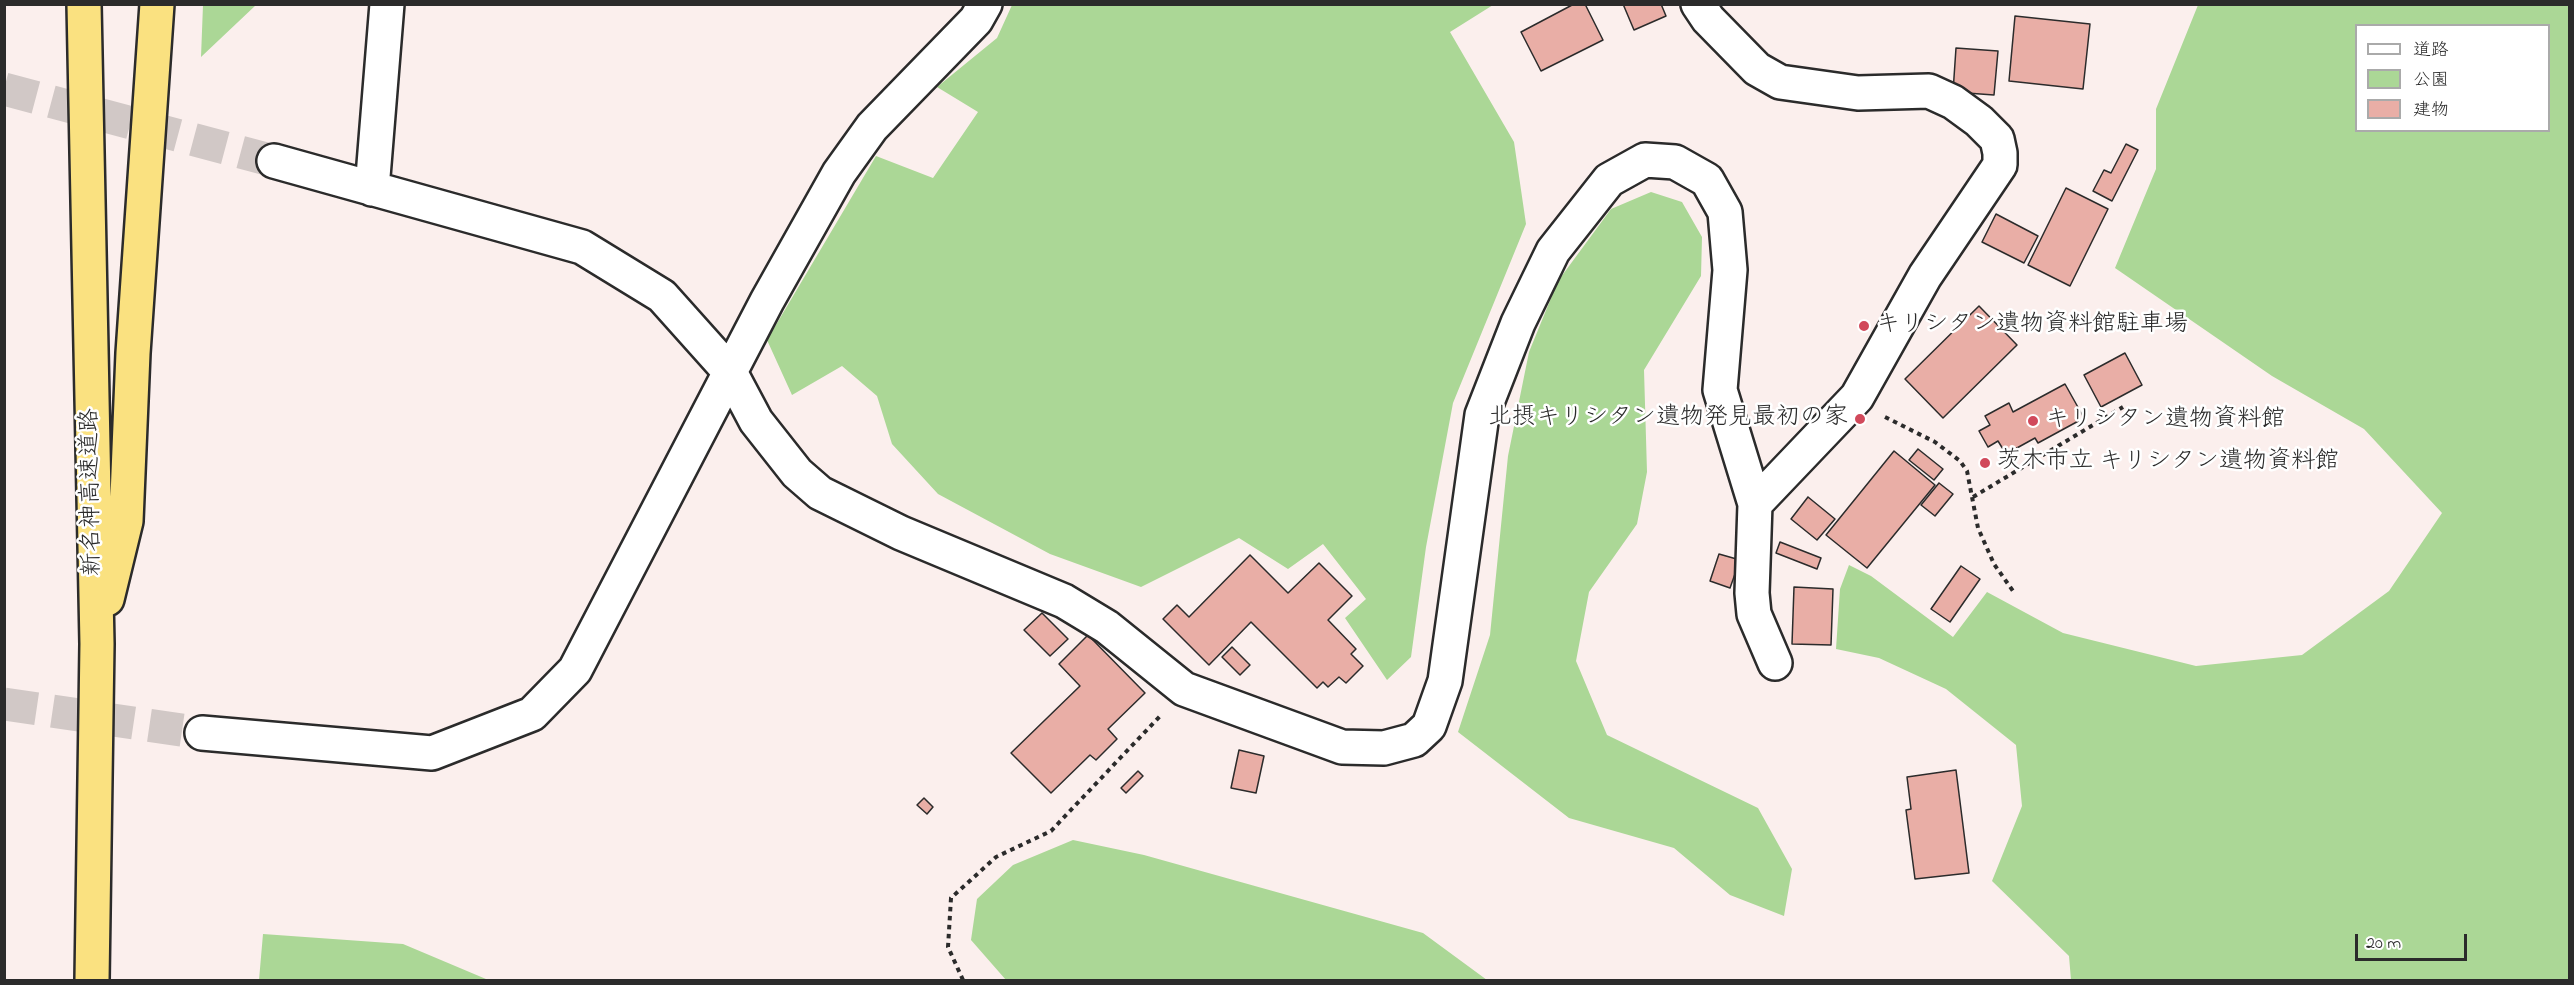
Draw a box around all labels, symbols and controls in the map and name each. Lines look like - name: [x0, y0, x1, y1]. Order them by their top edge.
- legend: [2355, 24, 2550, 132]
- text: 道路: [2413, 38, 2449, 64]
- text: 公園: [2413, 68, 2449, 94]
- text: 建物: [2413, 98, 2449, 124]
- place label: キリシタン遺物資料館駐車場: [1876, 312, 2188, 340]
- marker: キリシタン遺物資料館駐車場: [1857, 319, 1871, 333]
- place label: 北摂キリシタン遺物発見最初の家: [1488, 405, 1848, 433]
- place label: キリシタン遺物資料館: [2045, 407, 2285, 435]
- street label: 新名神高速道路: [77, 408, 109, 576]
- marker: 北摂キリシタン遺物発見最初の家: [1853, 412, 1867, 426]
- marker: キリシタン遺物資料館: [2026, 414, 2040, 428]
- place label: 茨木市立 キリシタン遺物資料館: [1997, 449, 2339, 477]
- marker: 茨木市立 キリシタン遺物資料館: [1978, 456, 1992, 470]
- scale bar: [2358, 922, 2470, 960]
- text: 20 m: [2366, 931, 2401, 957]

